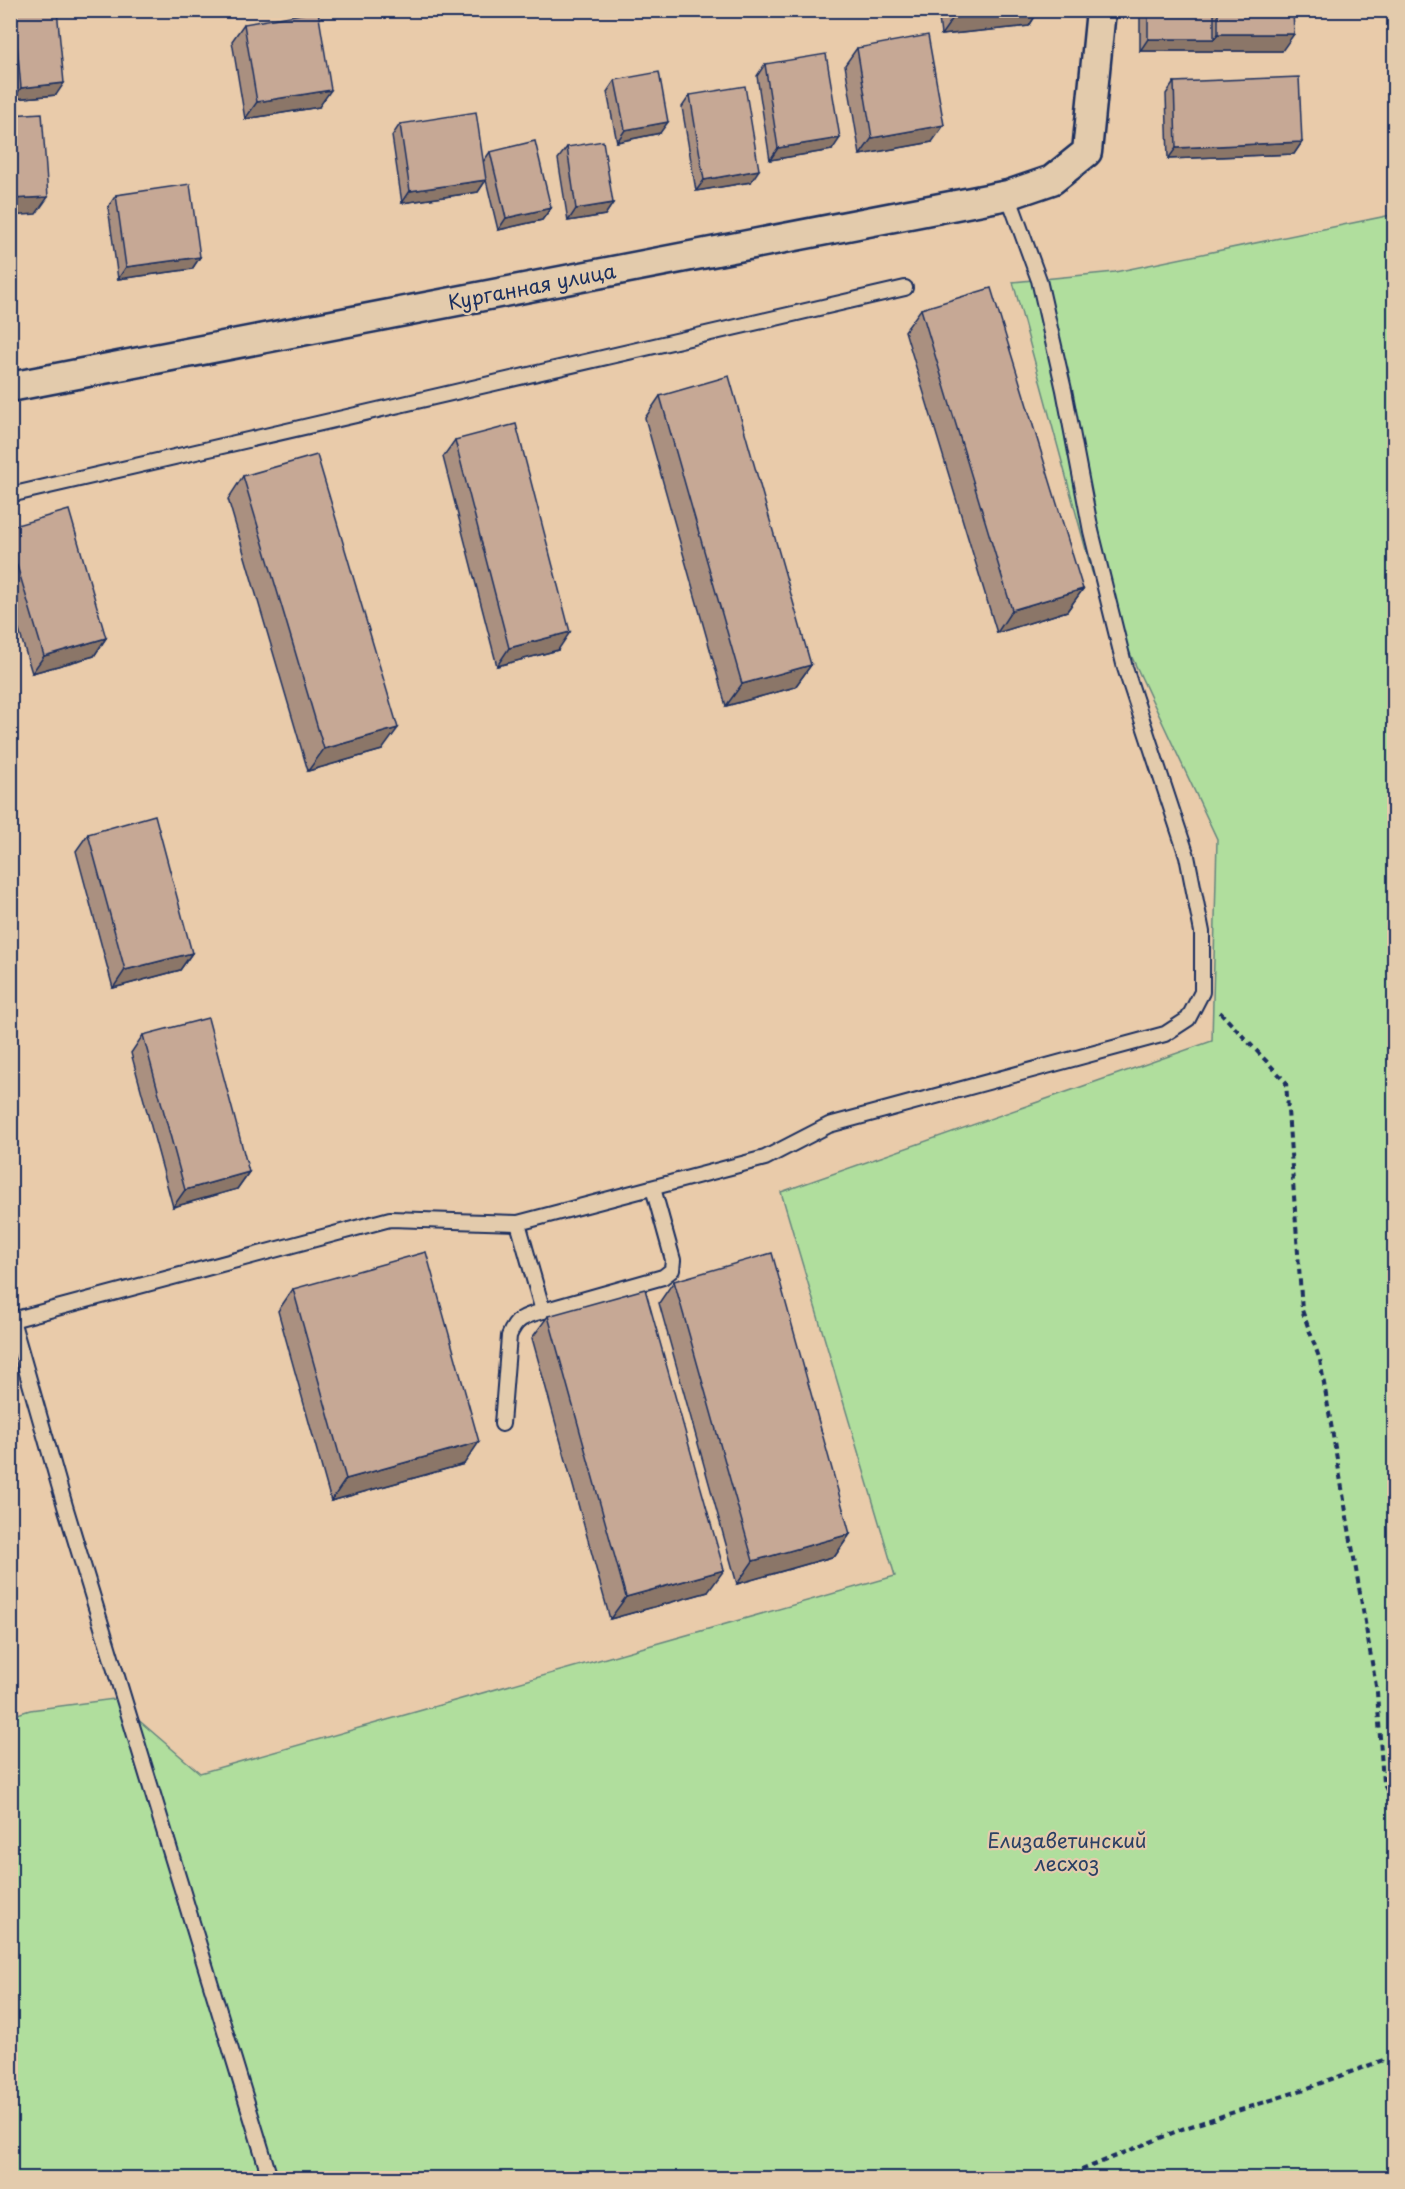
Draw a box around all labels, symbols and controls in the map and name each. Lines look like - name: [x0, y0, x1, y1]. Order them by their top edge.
- street label: Курганная улица: [445, 255, 619, 317]
- park label: Елизаветинский лесхоз: [987, 1825, 1147, 1878]

